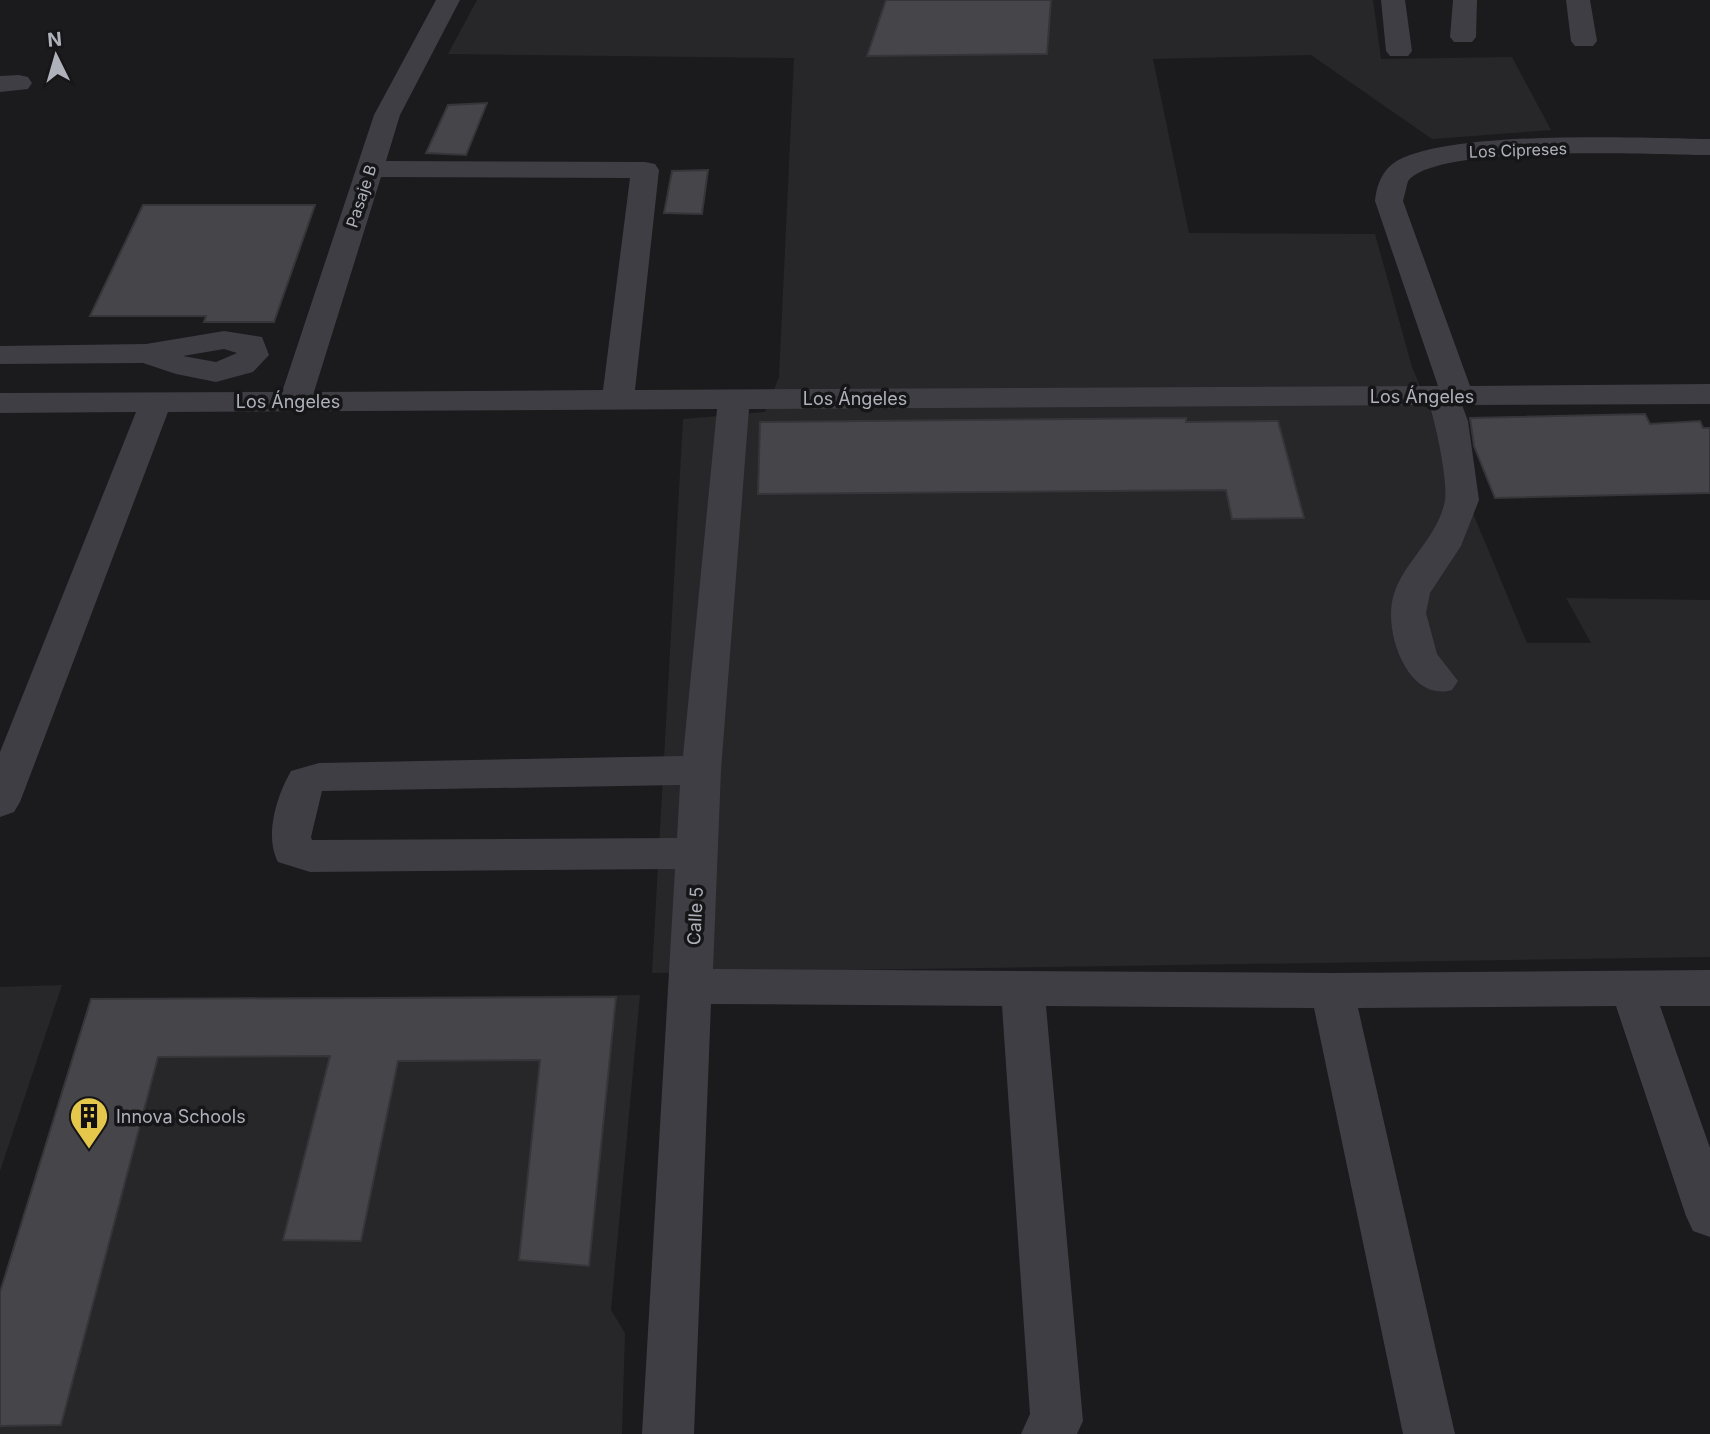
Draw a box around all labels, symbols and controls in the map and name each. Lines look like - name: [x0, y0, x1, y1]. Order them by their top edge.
- north arrow: [21, 21, 91, 91]
- text: N: [46, 27, 63, 52]
- street label: Los Cipreses: [1469, 138, 1567, 162]
- street label: Pasaje B: [341, 162, 381, 230]
- street label: Los Ángeles: [1370, 385, 1474, 407]
- street label: Los Ángeles: [803, 387, 907, 409]
- street label: Los Ángeles: [236, 390, 340, 412]
- street label: Calle 5: [683, 886, 707, 946]
- building icon: Innova Schools: [68, 1095, 110, 1150]
- place label: Innova Schools: [116, 1106, 246, 1127]

